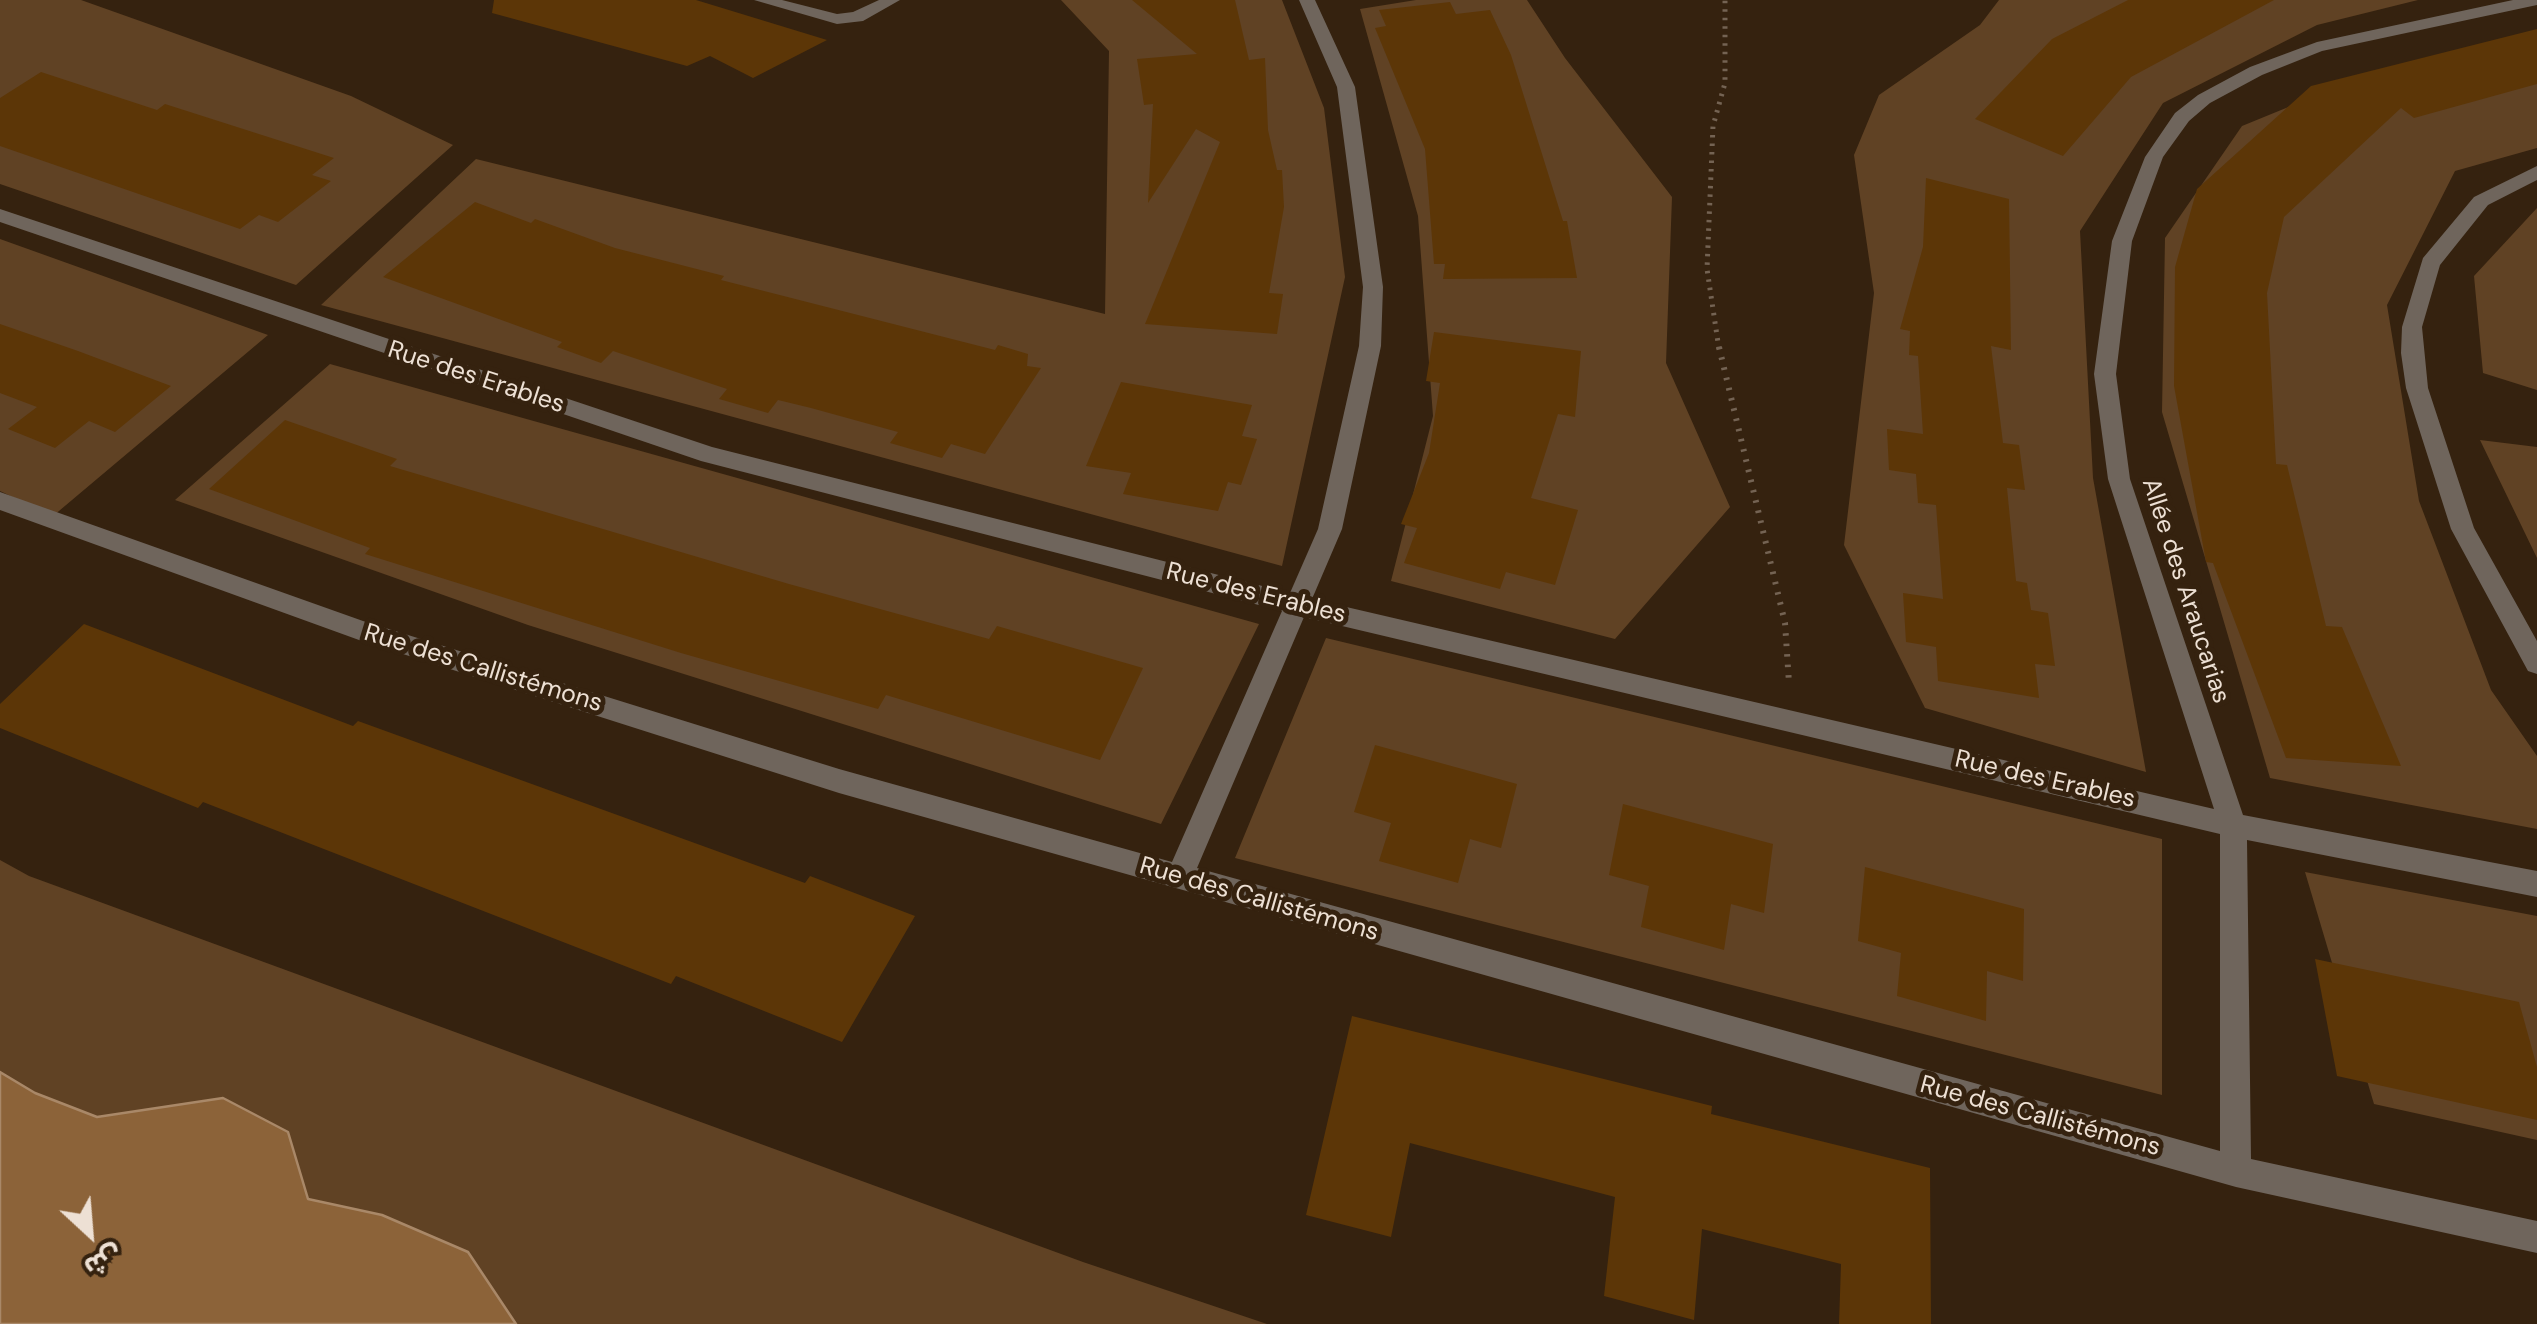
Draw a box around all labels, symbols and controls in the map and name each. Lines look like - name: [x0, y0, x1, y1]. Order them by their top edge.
- street label: Rue des Erables: [384, 335, 568, 421]
- street label: Allée des Araucarias: [2134, 475, 2236, 707]
- street label: Rue des Erables: [1163, 557, 1349, 631]
- street label: Rue des Callistémons: [360, 618, 606, 720]
- street label: Rue des Erables: [1952, 745, 2138, 815]
- street label: Rue des Callistémons: [1136, 851, 1382, 949]
- street label: Rue des Callistémons: [1917, 1070, 2163, 1164]
- north arrow: [40, 1184, 140, 1284]
- text: ش: [78, 1236, 129, 1286]

